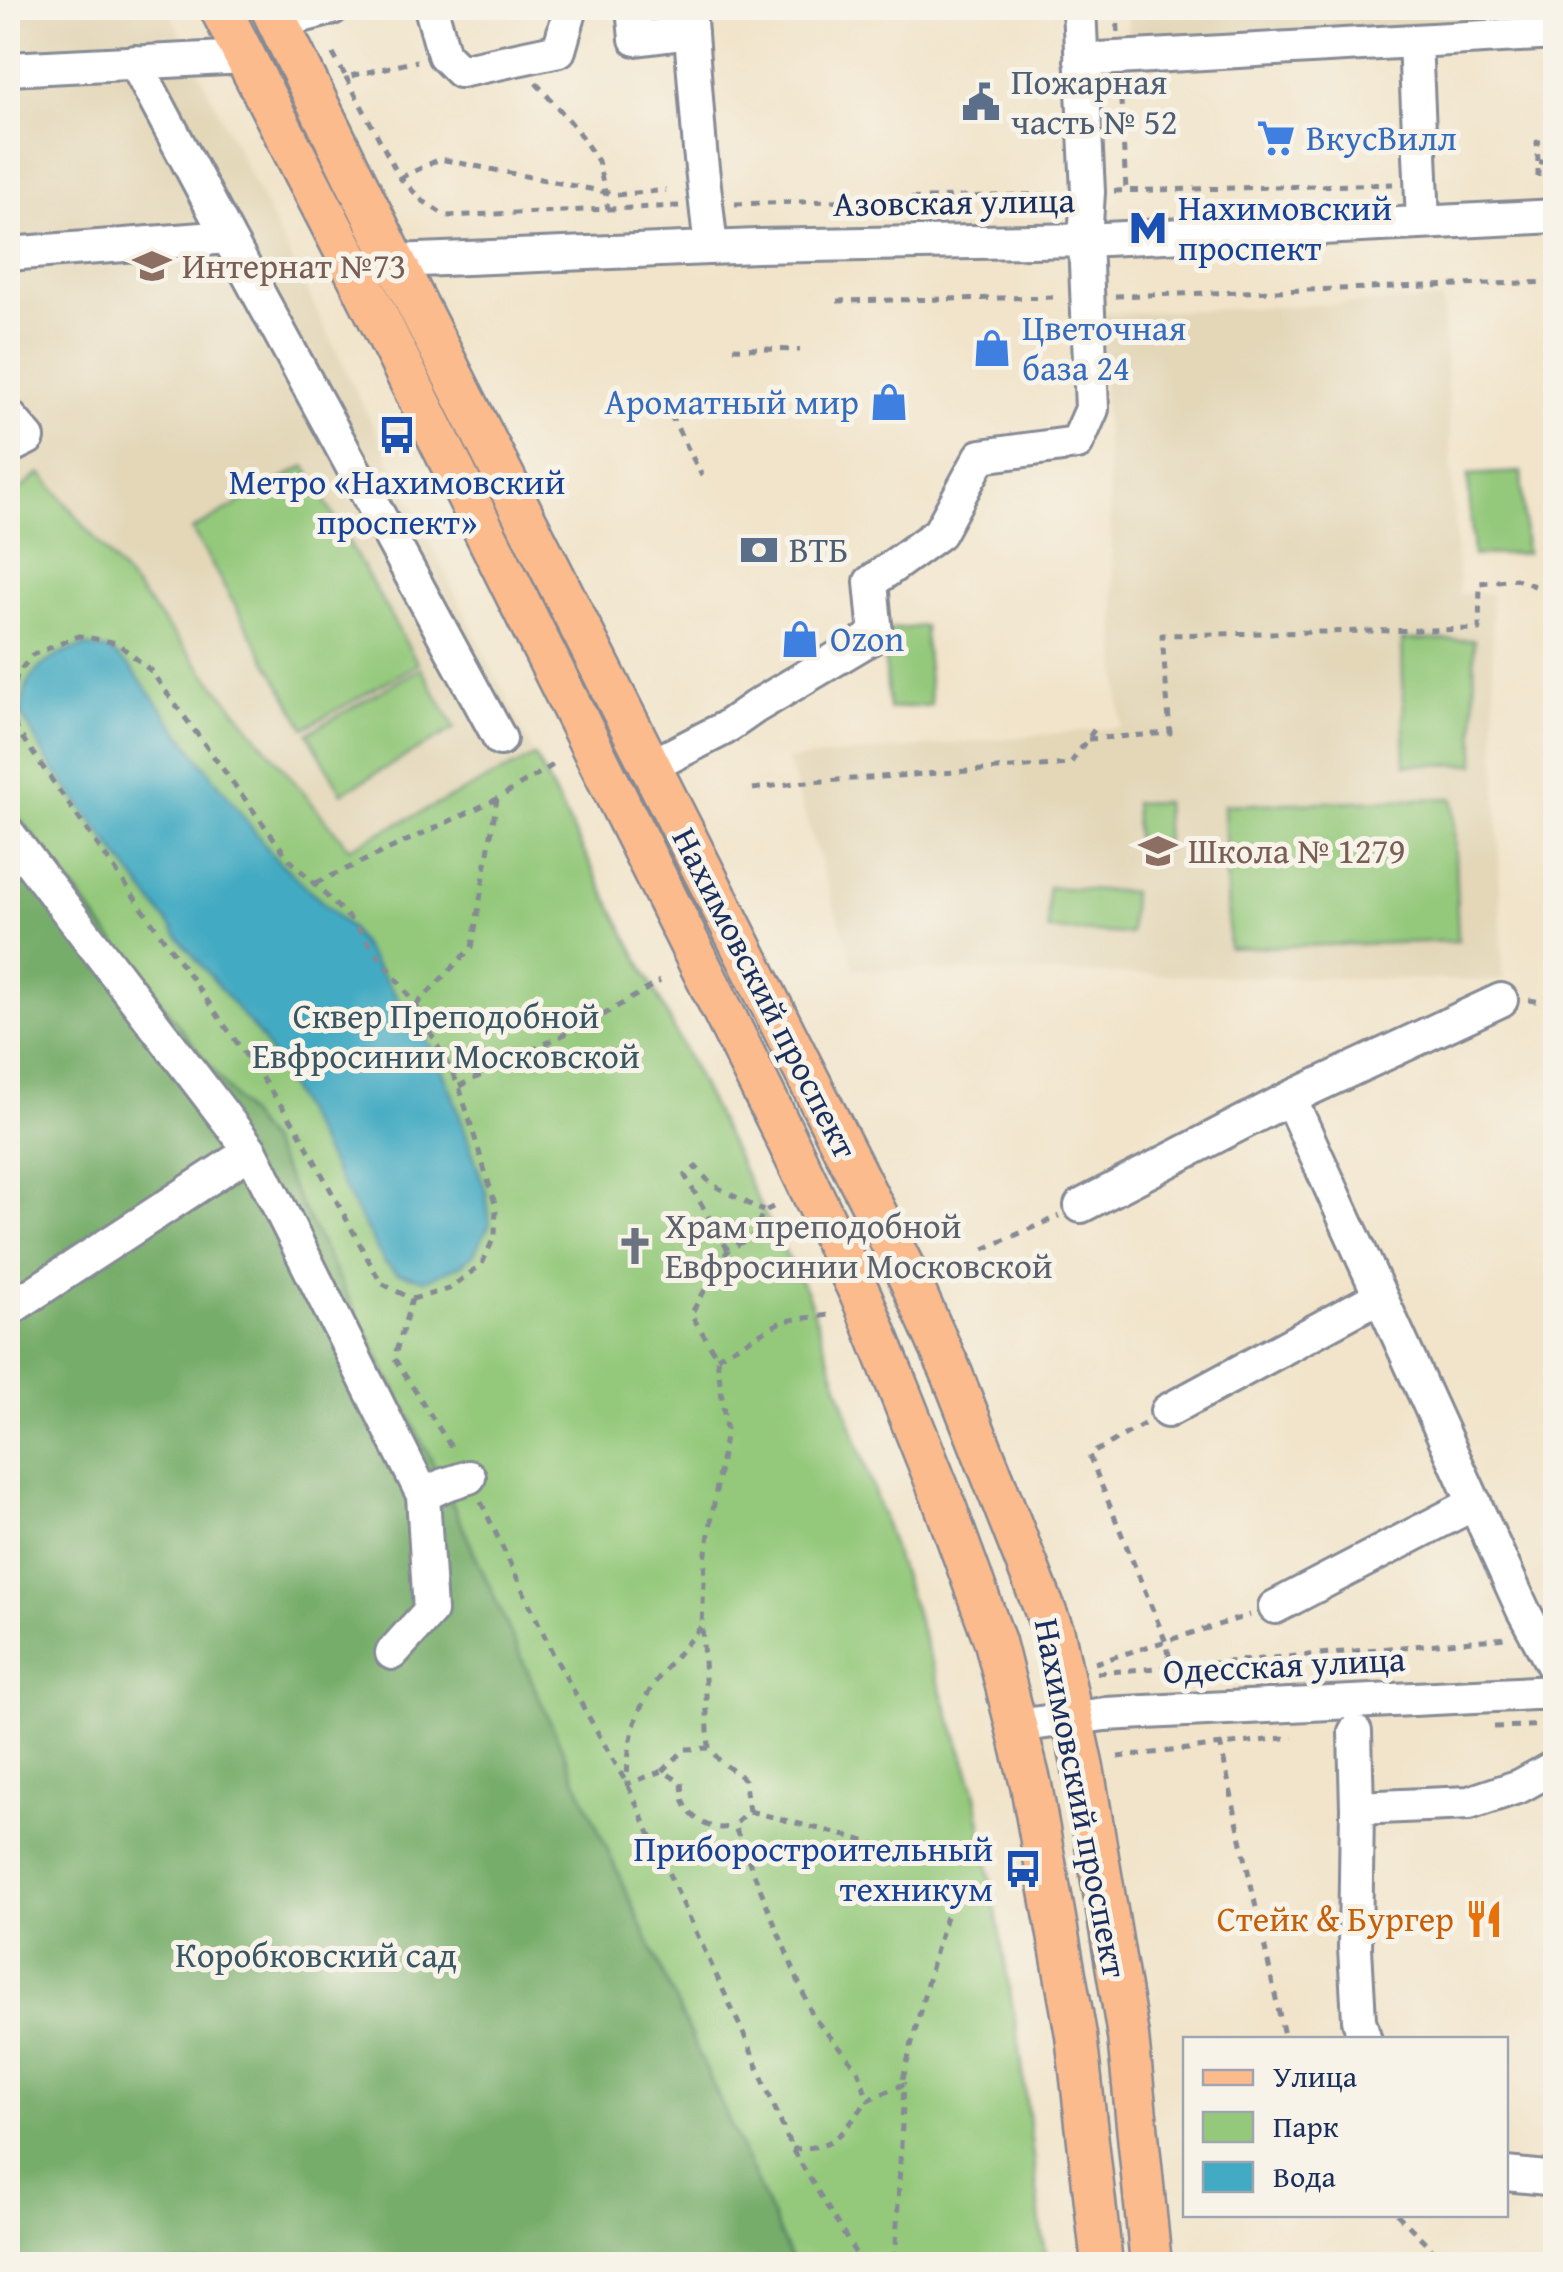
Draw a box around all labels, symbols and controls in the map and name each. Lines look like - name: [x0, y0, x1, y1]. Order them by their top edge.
- place label: Пожарная часть № 52: [1011, 56, 1178, 147]
- public building icon: Пожарная часть № 52: [960, 81, 1002, 123]
- place label: ВкусВилл: [1306, 112, 1457, 163]
- supermarket icon: ВкусВилл: [1255, 117, 1297, 159]
- street label: Азовская улица: [833, 174, 1076, 229]
- place label: Нахимовский проспект: [1178, 182, 1392, 273]
- metro station icon: Нахимовский проспект: [1127, 207, 1169, 249]
- place label: Интернат №73: [182, 240, 406, 291]
- school or university icon: Интернат №73: [131, 245, 173, 287]
- place label: Цветочная база 24: [1022, 302, 1186, 393]
- shop icon: Цветочная база 24: [971, 327, 1013, 369]
- place label: Ароматный мир: [604, 376, 859, 427]
- shop icon: Ароматный мир: [868, 381, 910, 423]
- bus stop icon: Метро «Нахимовский проспект»: [376, 414, 418, 456]
- place label: Метро «Нахимовский проспект»: [229, 456, 565, 547]
- place label: ВТБ: [789, 524, 848, 575]
- bank icon: ВТБ: [738, 529, 780, 571]
- place label: Ozon: [830, 613, 904, 664]
- shop icon: Ozon: [779, 618, 821, 660]
- street label: Нахимовский проспект: [660, 819, 871, 1167]
- place label: Школа № 1279: [1188, 825, 1405, 876]
- school or university icon: Школа № 1279: [1137, 830, 1179, 872]
- park label: Сквер Преподобной Евфросинии Московской: [252, 990, 640, 1081]
- place label: Храм преподобной Евфросинии Московской: [665, 1200, 1053, 1291]
- church icon: Храм преподобной Евфросинии Московской: [614, 1225, 656, 1267]
- street label: Нахимовский проспект: [1022, 1614, 1141, 1982]
- street label: Одесская улица: [1162, 1633, 1407, 1696]
- place label: Приборостроительный техникум: [633, 1823, 993, 1914]
- bus stop icon: Приборостроительный техникум: [1002, 1848, 1044, 1890]
- place label: Стейк & Бургер: [1217, 1893, 1454, 1944]
- restaurant icon: Стейк & Бургер: [1463, 1898, 1505, 1940]
- park label: Коробковский сад: [175, 1929, 457, 1980]
- legend: [1183, 2037, 1508, 2217]
- text: Улица: [1273, 2054, 1358, 2098]
- text: Парк: [1273, 2104, 1339, 2148]
- text: Вода: [1273, 2154, 1337, 2198]

